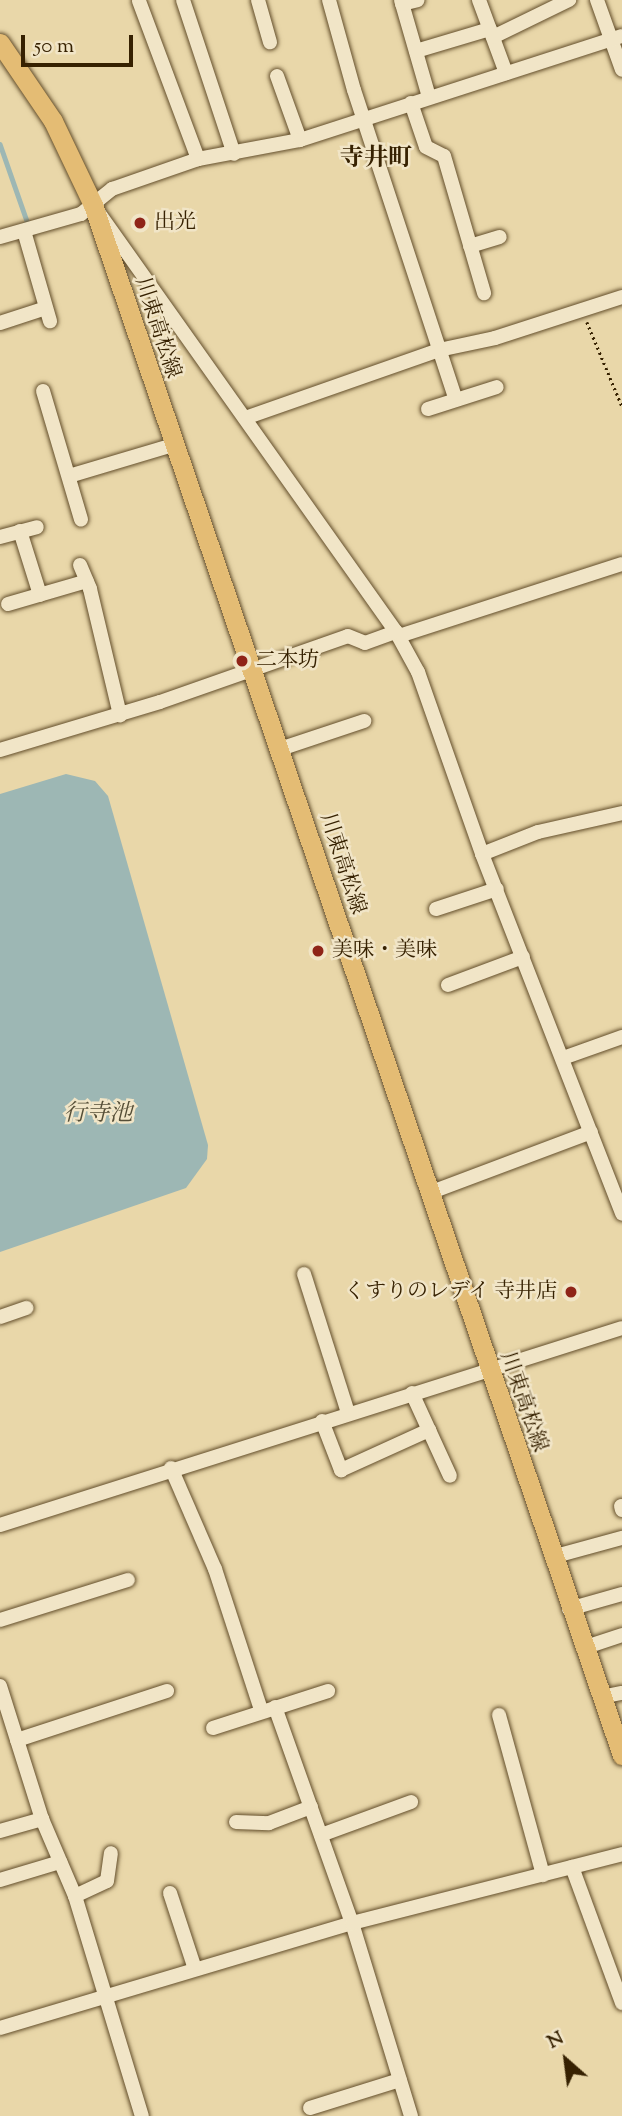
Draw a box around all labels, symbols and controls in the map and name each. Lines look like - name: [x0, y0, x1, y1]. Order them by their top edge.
- scale bar: [24, 21, 136, 65]
- text: 50 m: [34, 32, 74, 62]
- district label: 寺井町: [340, 146, 412, 174]
- place label: 出光: [154, 210, 196, 236]
- marker: 出光: [132, 215, 148, 231]
- street label: 川東高松線: [129, 274, 185, 382]
- place label: 二本坊: [256, 648, 319, 674]
- marker: 二本坊: [234, 653, 250, 669]
- street label: 川東高松線: [314, 810, 370, 918]
- place label: 美味・美味: [332, 938, 437, 964]
- marker: 美味・美味: [310, 943, 326, 959]
- water label: 行寺池: [64, 1101, 132, 1129]
- place label: くすりのレデイ 寺井店: [343, 1279, 557, 1305]
- marker: くすりのレデイ 寺井店: [563, 1284, 579, 1300]
- street label: 川東高松線: [494, 1348, 552, 1456]
- north arrow: [531, 2025, 601, 2095]
- text: N: [543, 2026, 569, 2057]

